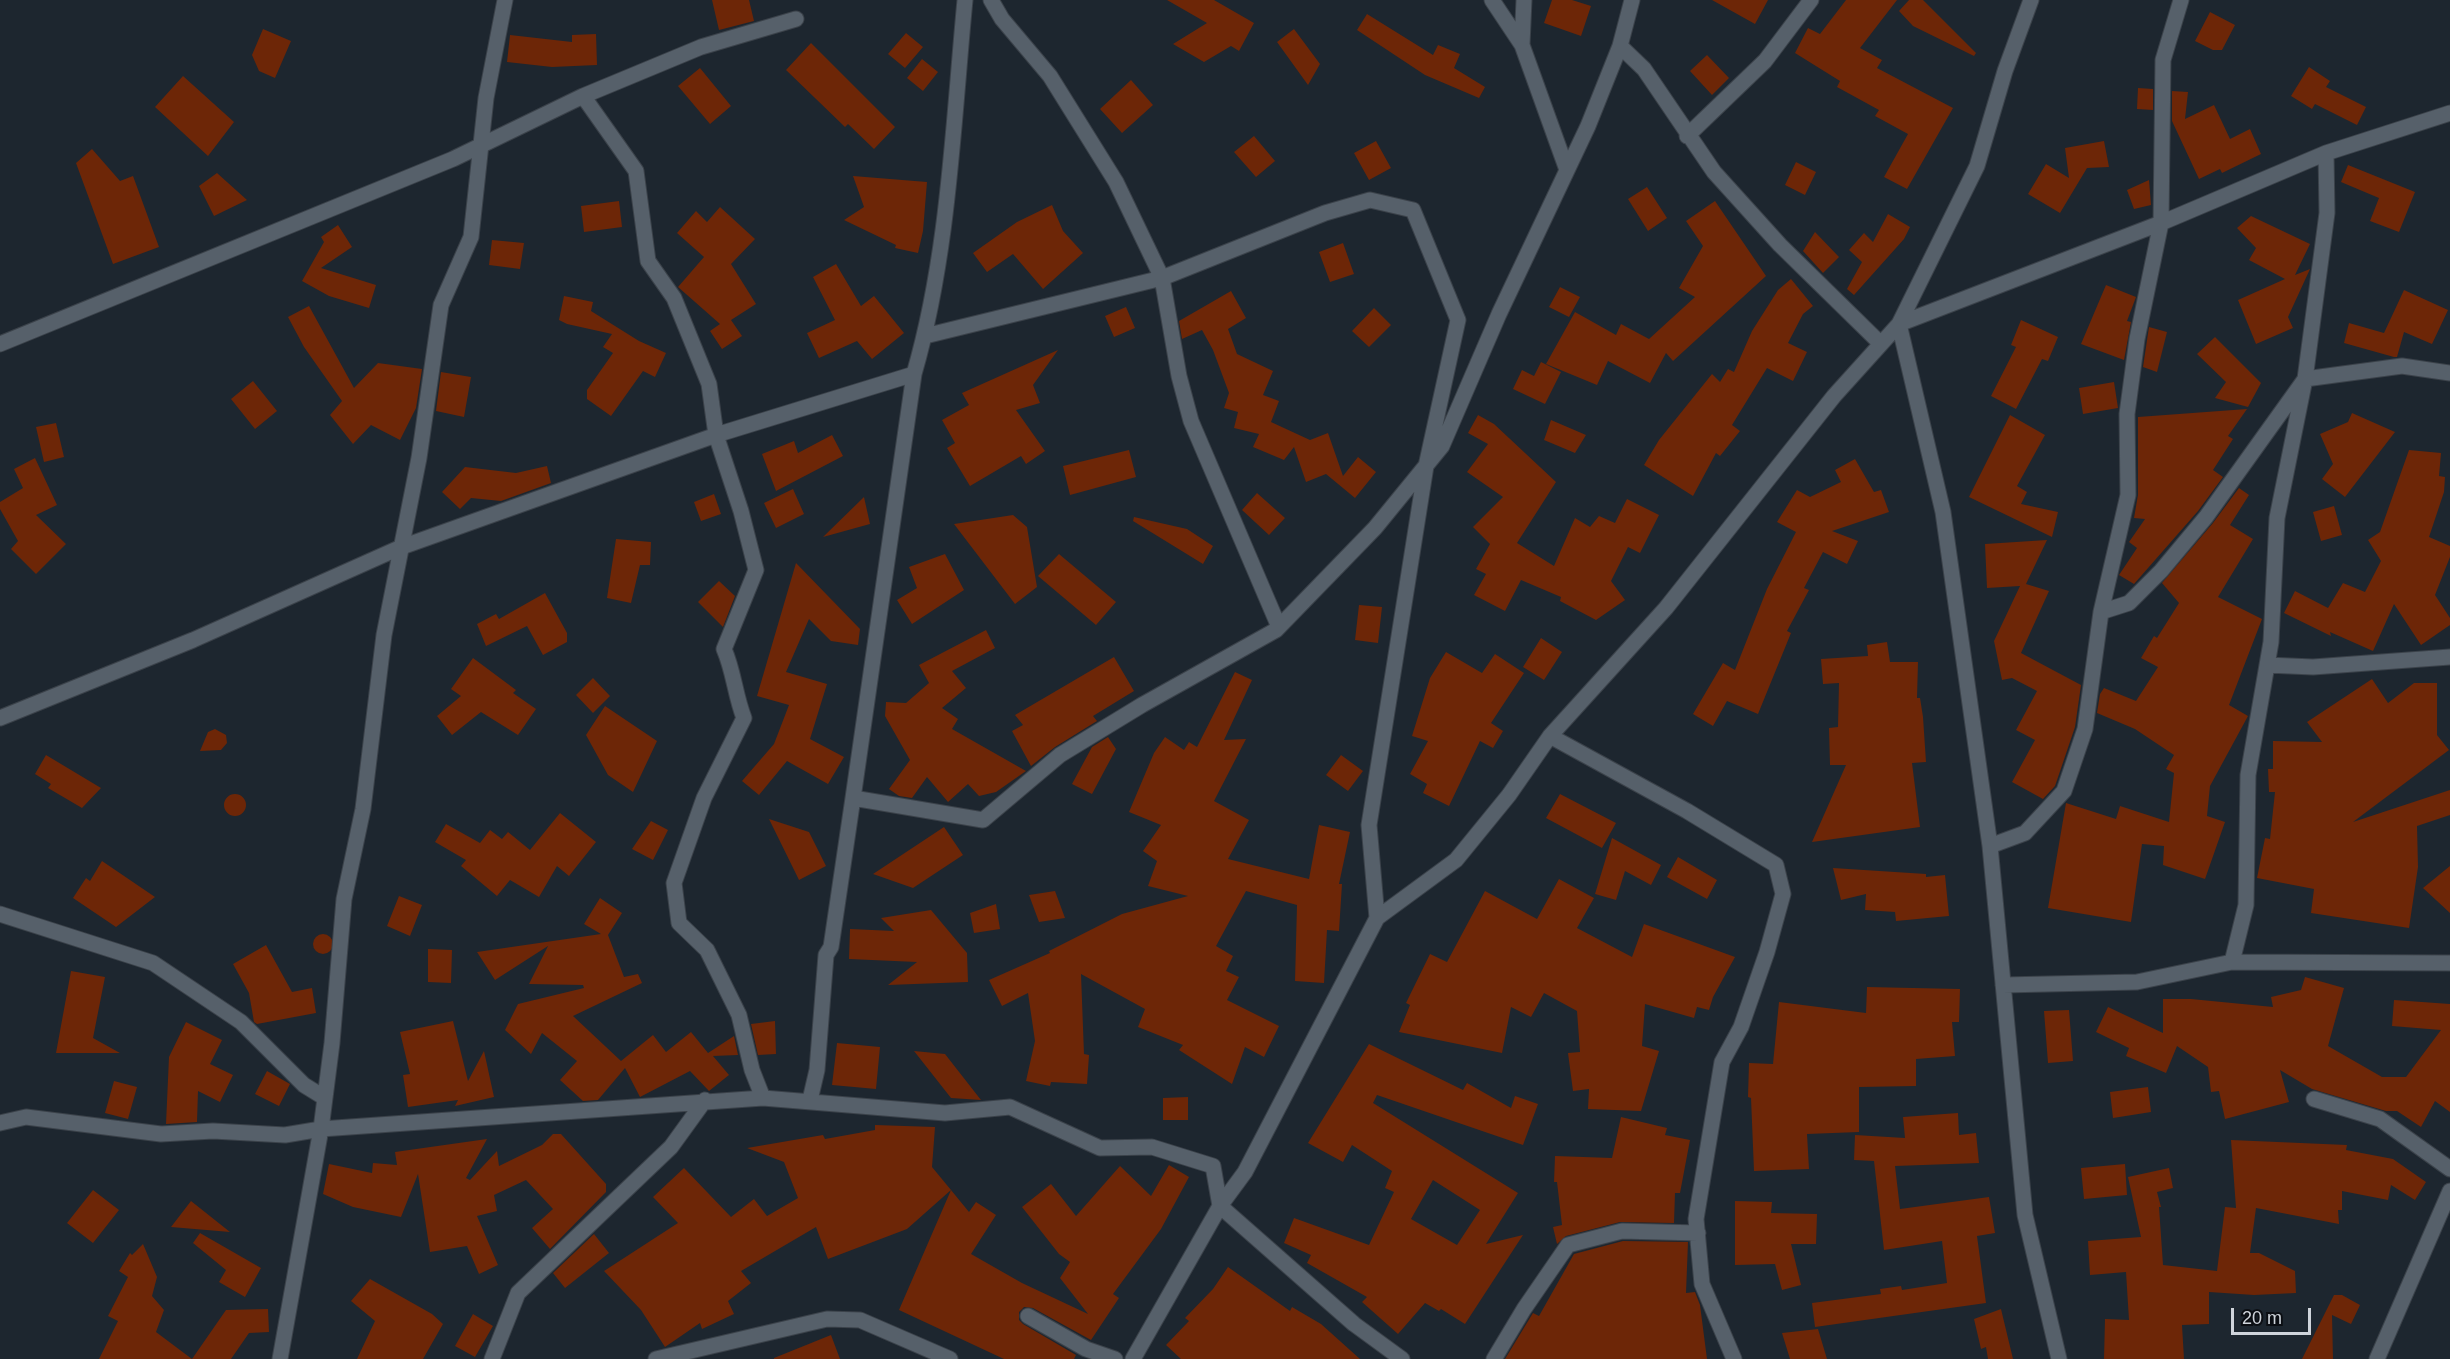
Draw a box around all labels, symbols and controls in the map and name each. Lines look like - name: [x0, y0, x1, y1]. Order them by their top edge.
- scale bar: [2234, 1296, 2314, 1334]
- text: 20 m: [2242, 1308, 2282, 1328]

